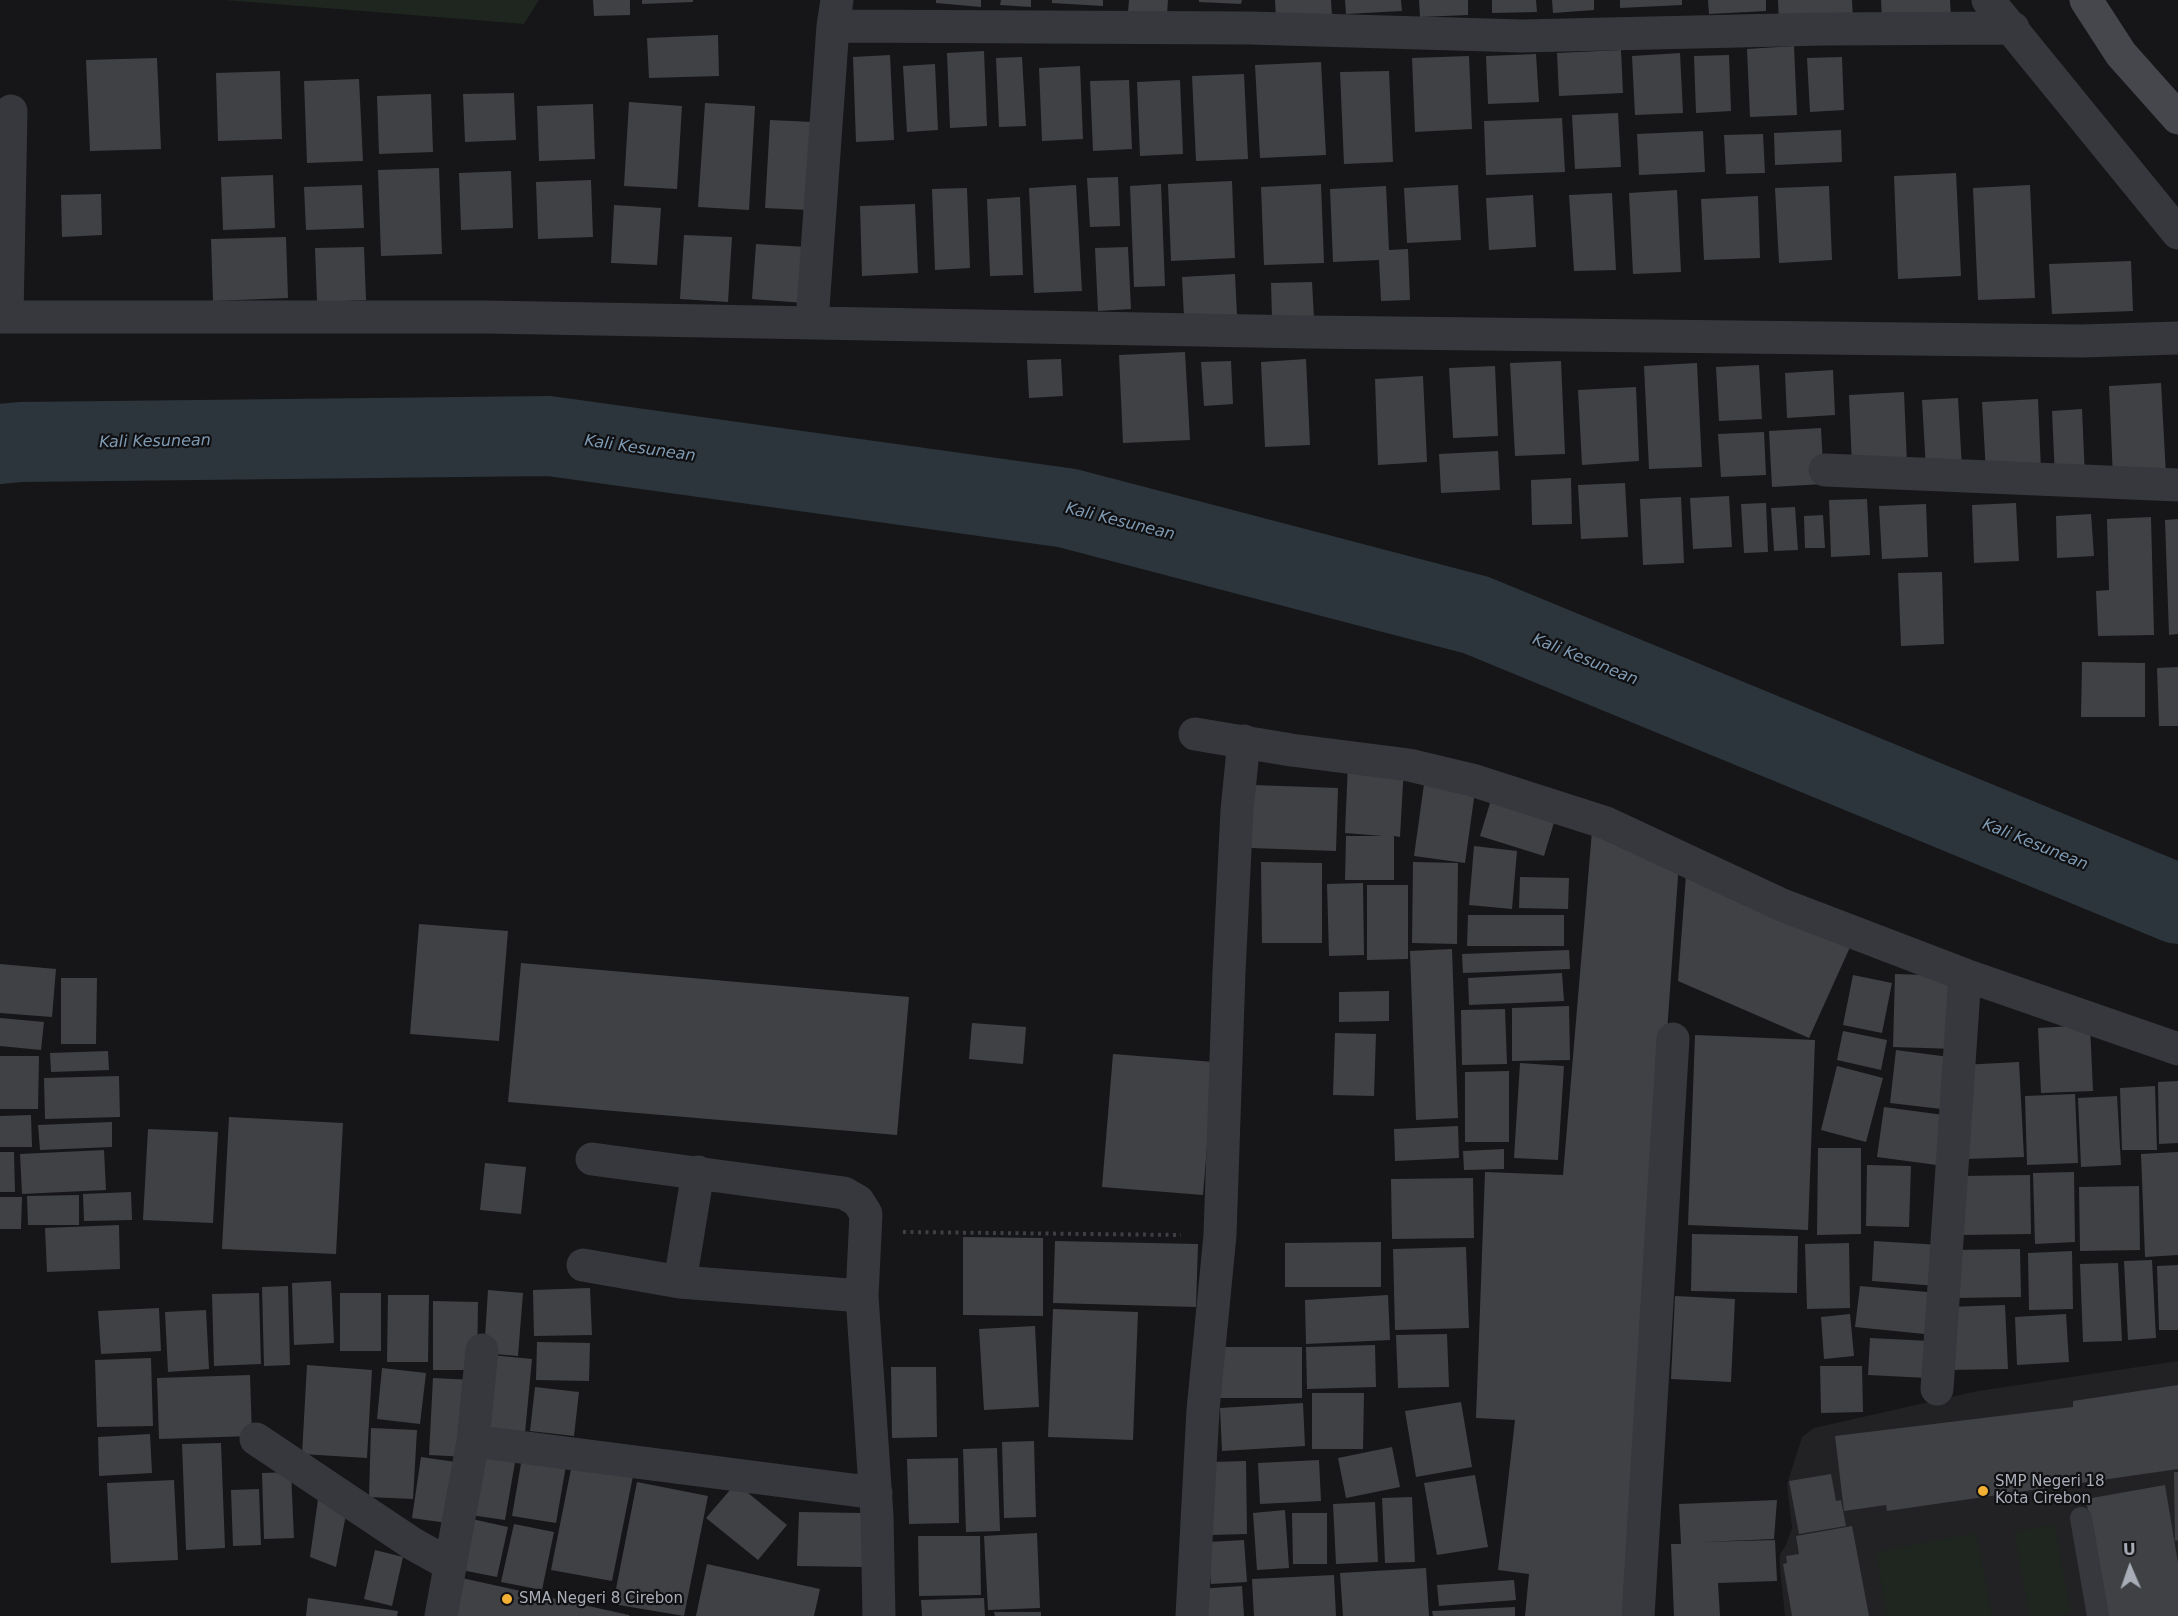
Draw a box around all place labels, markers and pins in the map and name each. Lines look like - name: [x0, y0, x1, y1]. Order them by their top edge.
- place label: SMP Negeri 18 Kota Cirebon: [1995, 1473, 2105, 1508]
- marker: SMP Negeri 18 Kota Cirebon: [1976, 1484, 1990, 1498]
- place label: SMA Negeri 8 Cirebon: [519, 1590, 683, 1608]
- marker: SMA Negeri 8 Cirebon: [500, 1592, 514, 1606]

